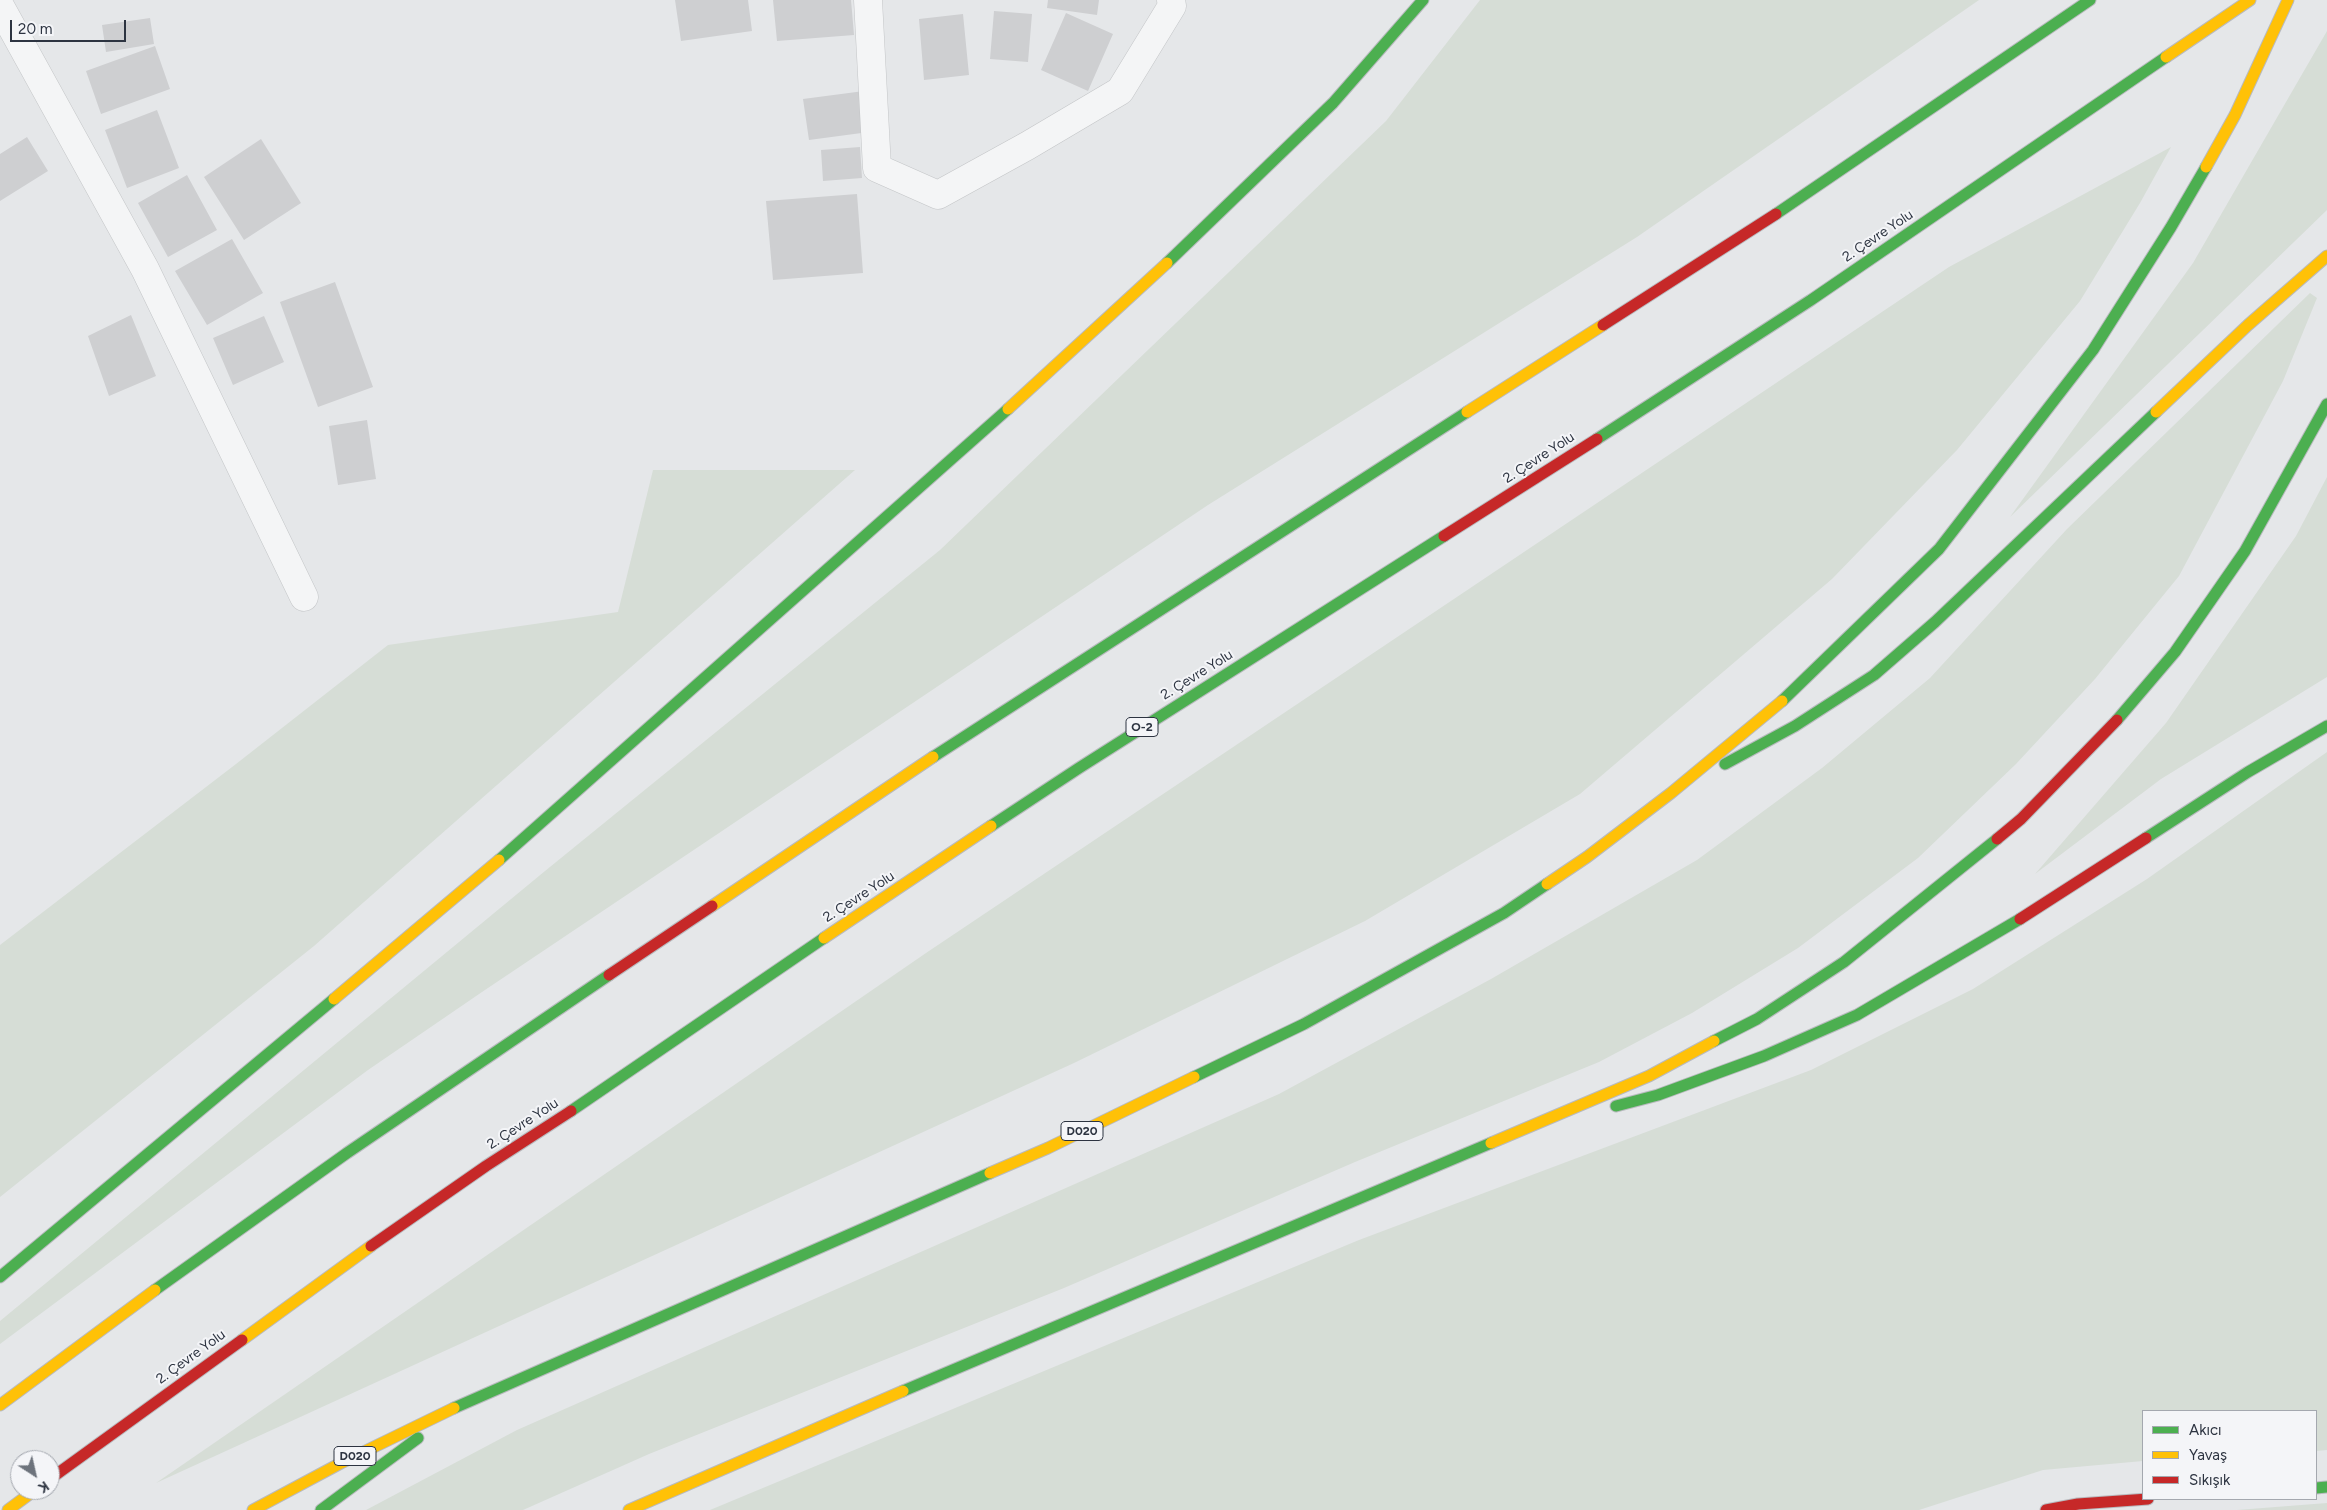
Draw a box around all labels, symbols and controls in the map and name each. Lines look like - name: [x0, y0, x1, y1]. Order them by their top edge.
- scale bar: [12, 10, 129, 42]
- text: 20 m: [18, 20, 52, 38]
- street label: 2. Çevre Yolu: [1840, 206, 1916, 266]
- street label: 2. Çevre Yolu: [1500, 429, 1578, 487]
- street label: 2. Çevre Yolu: [1158, 646, 1236, 704]
- road number: O-2: [1126, 718, 1158, 736]
- street label: 2. Çevre Yolu: [820, 868, 898, 926]
- street label: 2. Çevre Yolu: [484, 1095, 562, 1153]
- road number: D020: [1061, 1122, 1103, 1140]
- street label: 2. Çevre Yolu: [153, 1326, 229, 1388]
- legend: [2142, 1410, 2317, 1500]
- text: Akıcı: [2189, 1421, 2222, 1439]
- road number: D020: [334, 1446, 376, 1465]
- text: Yavaş: [2189, 1446, 2227, 1464]
- north arrow: [10, 1450, 60, 1500]
- text: Sıkışık: [2189, 1471, 2230, 1489]
- text: K: [35, 1477, 52, 1497]

